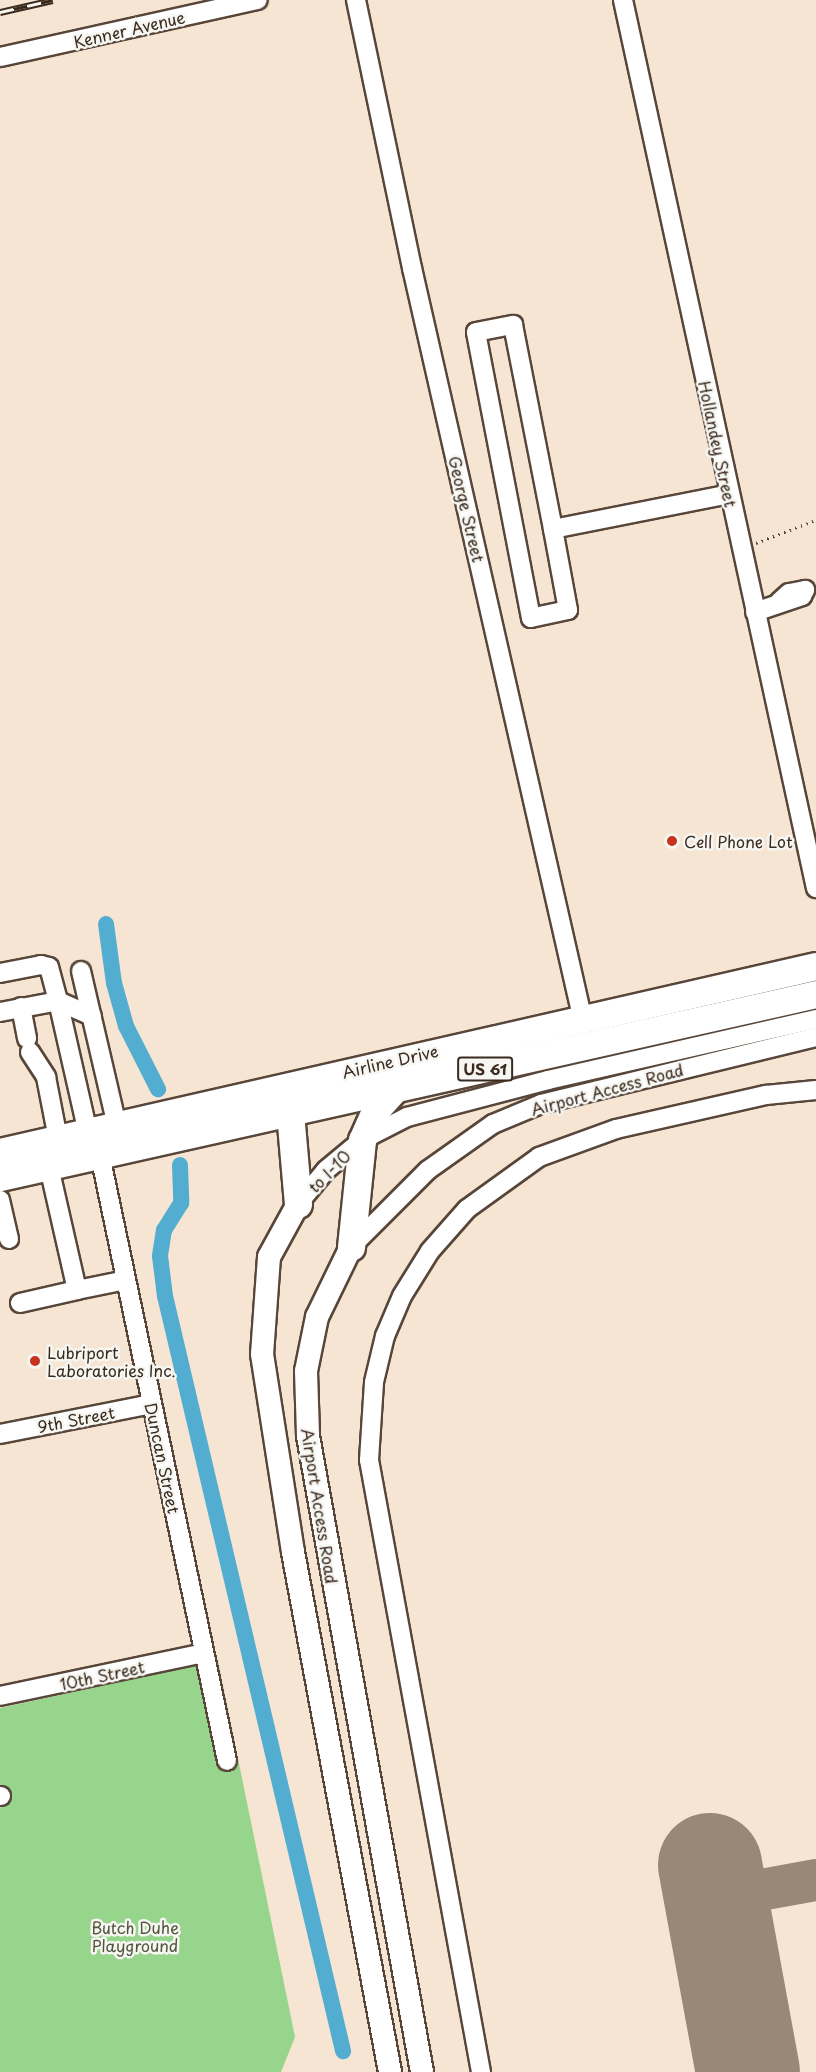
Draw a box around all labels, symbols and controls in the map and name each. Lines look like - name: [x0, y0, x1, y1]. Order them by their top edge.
- street label: Kenner Avenue: [71, 7, 187, 51]
- street label: Hollandey Street: [695, 379, 741, 509]
- street label: George Street: [445, 454, 489, 564]
- place label: Cell Phone Lot: [684, 831, 794, 851]
- marker: Cell Phone Lot: [665, 834, 679, 848]
- street label: Airline Drive: [340, 1041, 440, 1081]
- road number: US 61: [456, 1057, 514, 1081]
- street label: Airport Access Road: [528, 1059, 686, 1119]
- street label: to I-10: [304, 1146, 354, 1196]
- place label: Lubriport Laboratories Inc.: [47, 1342, 176, 1380]
- marker: Lubriport Laboratories Inc.: [28, 1354, 42, 1368]
- street label: Duncan Street: [142, 1401, 184, 1515]
- street label: 9th Street: [36, 1402, 116, 1436]
- street label: Airport Access Road: [298, 1426, 342, 1586]
- street label: 10th Street: [58, 1657, 146, 1693]
- park label: Butch Duhe Playground: [91, 1917, 179, 1955]

